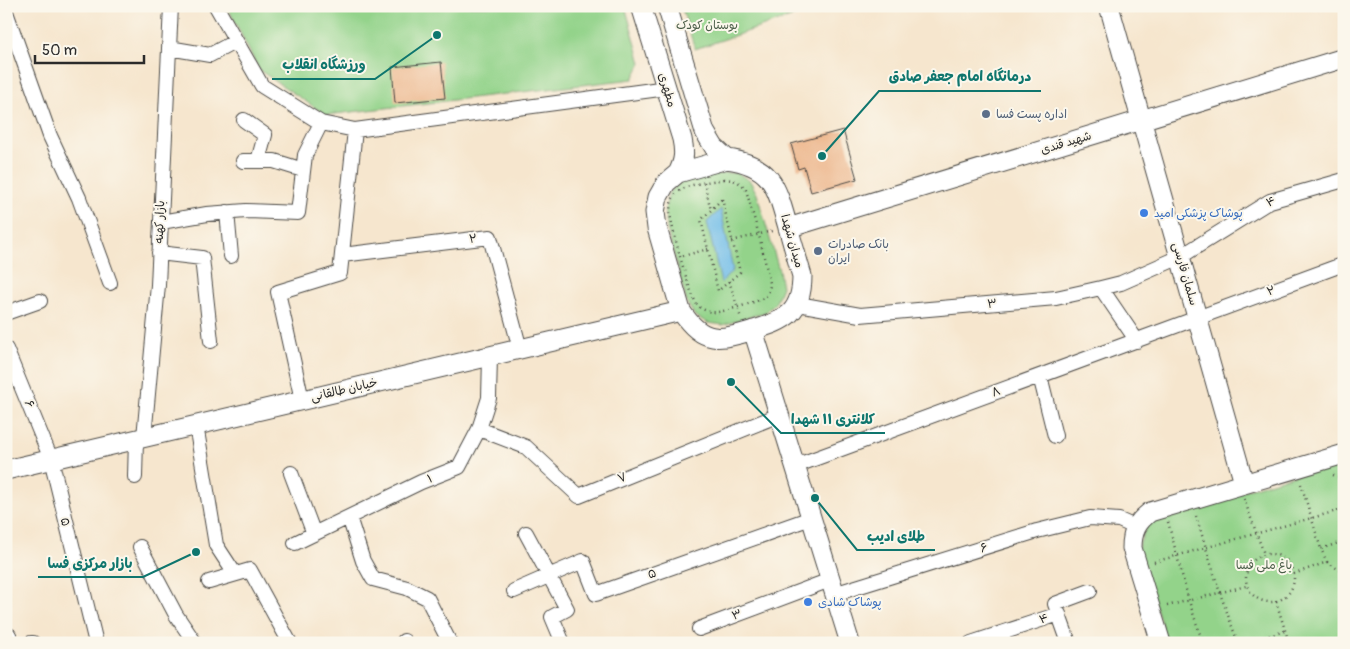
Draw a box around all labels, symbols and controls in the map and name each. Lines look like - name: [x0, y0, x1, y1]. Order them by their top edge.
- park label: بوستان کودک: [676, 18, 738, 33]
- scale bar: [35, 32, 144, 64]
- text: 50 m: [42, 41, 77, 60]
- callout: ورزشگاه انقلاب: [272, 50, 375, 79]
- text: ورزشگاه انقلاب: [282, 55, 366, 73]
- callout: درمانگاه امام جعفر صادق: [879, 62, 1041, 91]
- text: درمانگاه امام جعفر صادق: [889, 67, 1031, 87]
- street label: مطهری: [655, 71, 679, 109]
- place label: اداره پست فسا: [996, 107, 1067, 122]
- marker: اداره پست فسا: [980, 108, 992, 120]
- street label: شهید قندی: [1039, 128, 1093, 158]
- street label: ۴: [1264, 193, 1278, 211]
- street label: بازار کهنه: [152, 200, 168, 244]
- place label: پوشاک پزشکی امید: [1154, 206, 1243, 221]
- marker: پوشاک پزشکی امید: [1138, 207, 1150, 219]
- street label: میدان شهدا: [777, 212, 807, 270]
- street label: ۲: [468, 231, 478, 247]
- place label: بانک صادرات ایران: [828, 237, 889, 266]
- street label: سلمان فارسی: [1169, 241, 1201, 307]
- marker: بانک صادرات ایران: [812, 245, 824, 257]
- street label: ۲: [1265, 283, 1277, 299]
- street label: ۳: [986, 296, 998, 312]
- street label: خیابان طالقانی: [309, 375, 379, 405]
- street label: ۸: [989, 384, 1003, 400]
- street label: ۶: [21, 398, 37, 410]
- callout: کلانتری ۱۱ شهدا: [781, 404, 885, 433]
- text: کلانتری ۱۱ شهدا: [791, 411, 876, 428]
- street label: ۷: [615, 469, 629, 487]
- street label: ۱: [425, 471, 435, 487]
- street label: ۵: [57, 516, 73, 528]
- callout: طلای ادیب: [857, 521, 935, 550]
- text: طلای ادیب: [867, 528, 925, 545]
- street label: ۶: [978, 540, 990, 556]
- callout: بازار مرکزی فسا: [38, 548, 143, 577]
- text: بازار مرکزی فسا: [48, 555, 132, 572]
- park label: باغ ملی فسا: [1236, 558, 1292, 574]
- street label: ۵: [646, 566, 658, 582]
- place label: پوشاک شادی: [818, 595, 882, 610]
- marker: پوشاک شادی: [802, 596, 814, 608]
- street label: ۳: [730, 606, 744, 624]
- street label: ۴: [1037, 610, 1051, 628]

